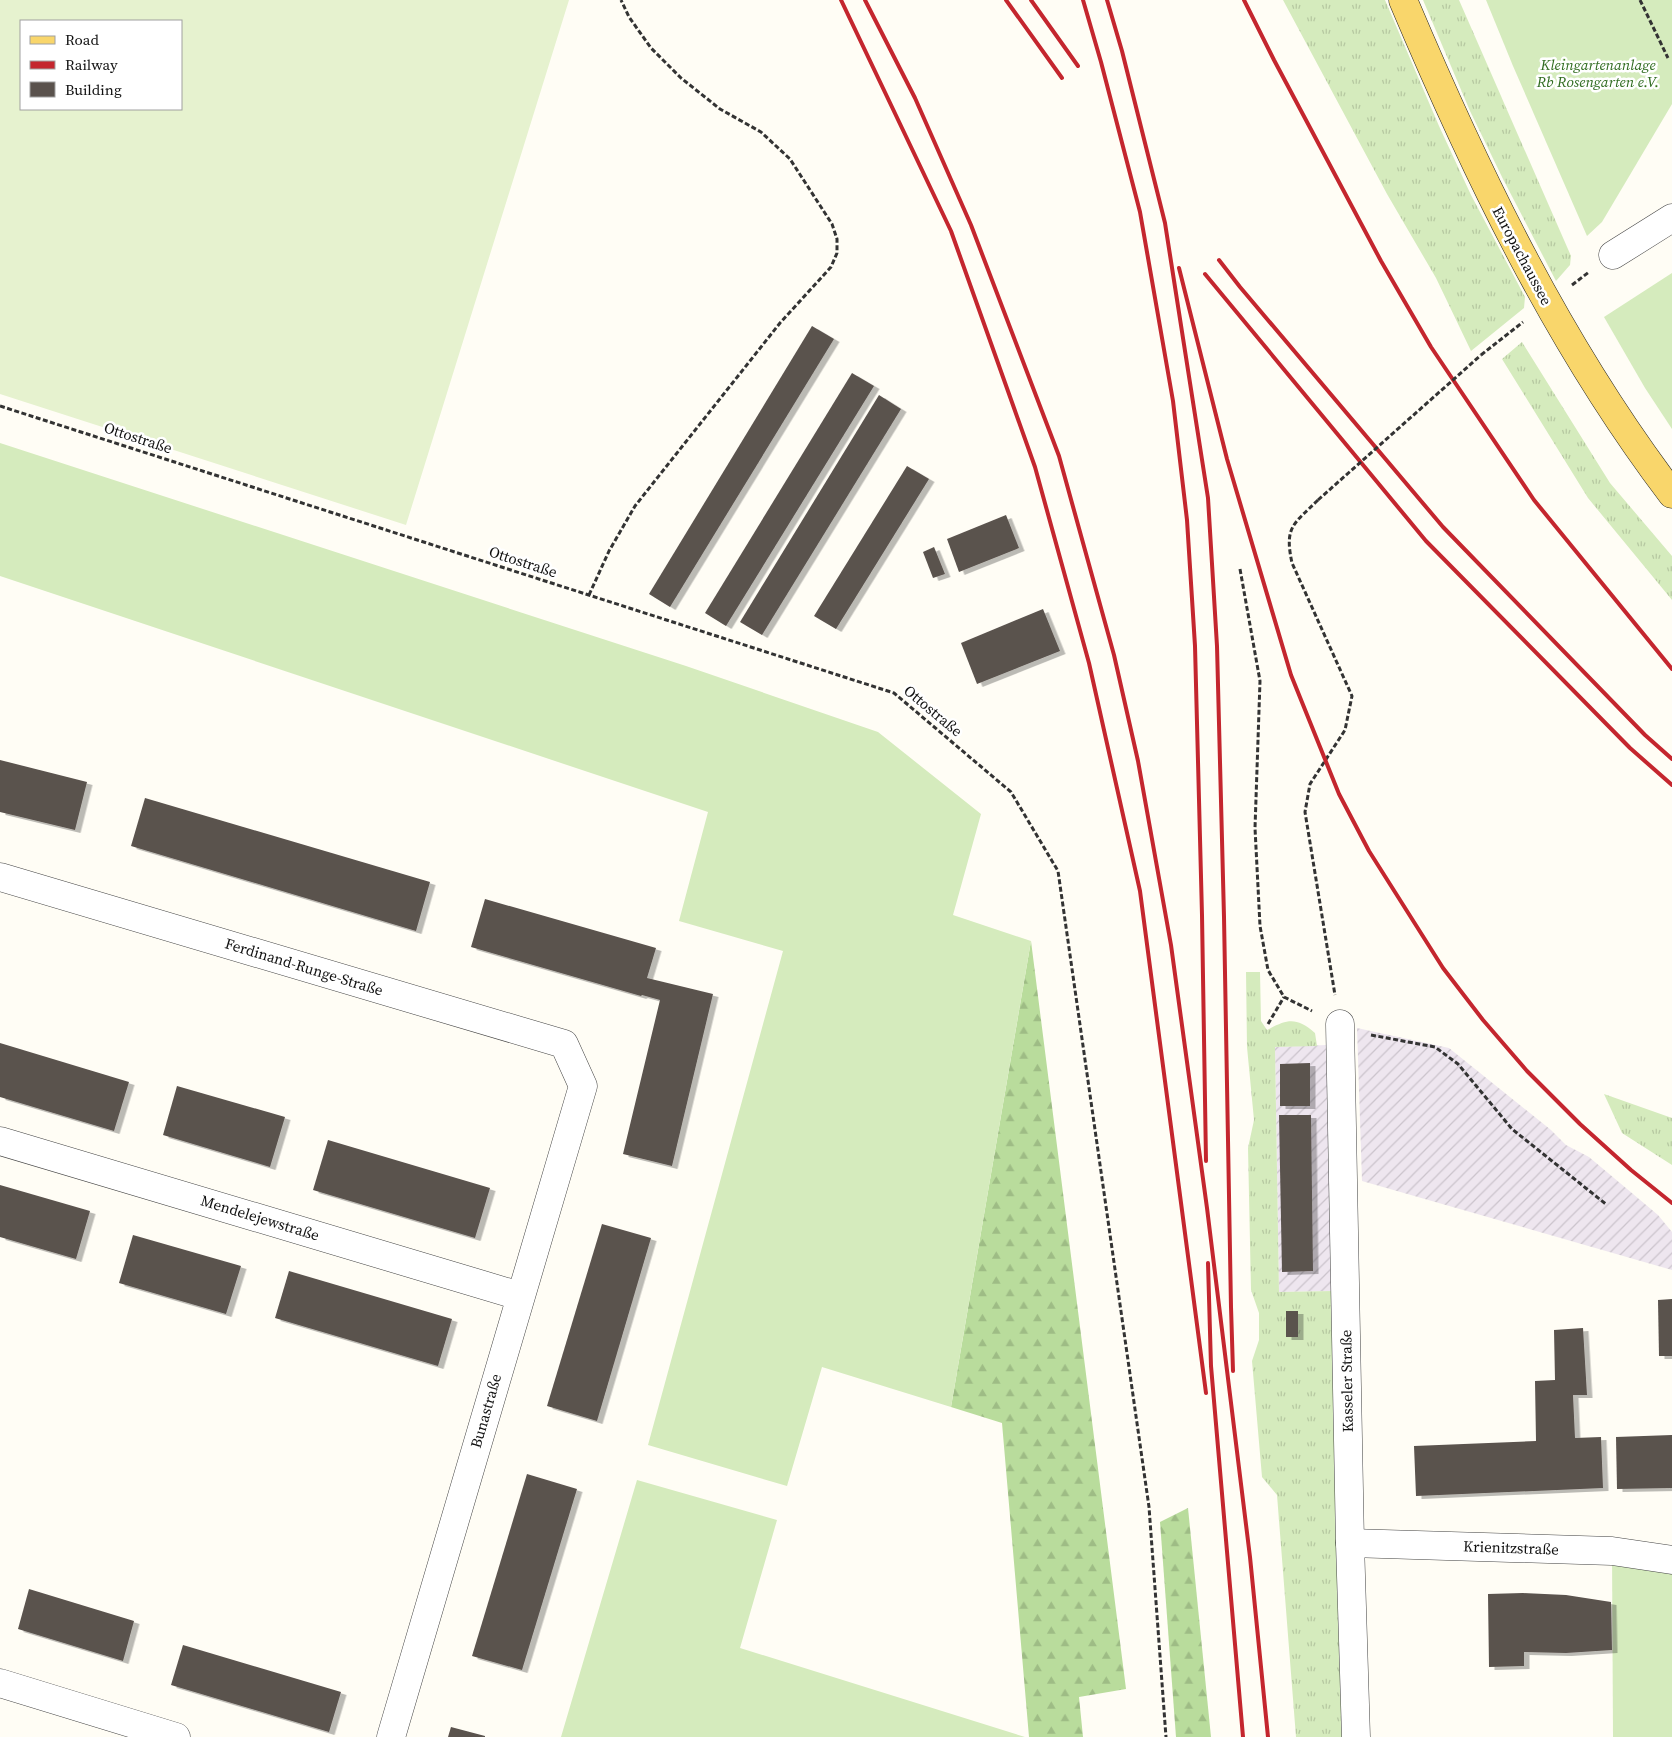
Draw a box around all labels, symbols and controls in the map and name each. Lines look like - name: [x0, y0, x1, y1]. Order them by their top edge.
- legend: [20, 20, 182, 110]
- text: Road: [65, 29, 99, 50]
- text: Railway: [65, 54, 118, 75]
- park label: Kleingartenanlage Rb Rosengarten e.V.: [1536, 54, 1659, 92]
- text: Building: [65, 79, 122, 100]
- street label: Europachaussee: [1488, 203, 1558, 309]
- street label: Ottostraße: [101, 417, 175, 459]
- street label: Ottostraße: [486, 541, 560, 583]
- street label: Ottostraße: [900, 680, 967, 742]
- street label: Ferdinand-Runge-Straße: [223, 932, 386, 1001]
- street label: Mendelejewstraße: [198, 1190, 322, 1246]
- street label: Kasseler Straße: [1335, 1329, 1358, 1433]
- street label: Bunastraße: [465, 1371, 506, 1450]
- street label: Krienitzstraße: [1463, 1535, 1559, 1560]

